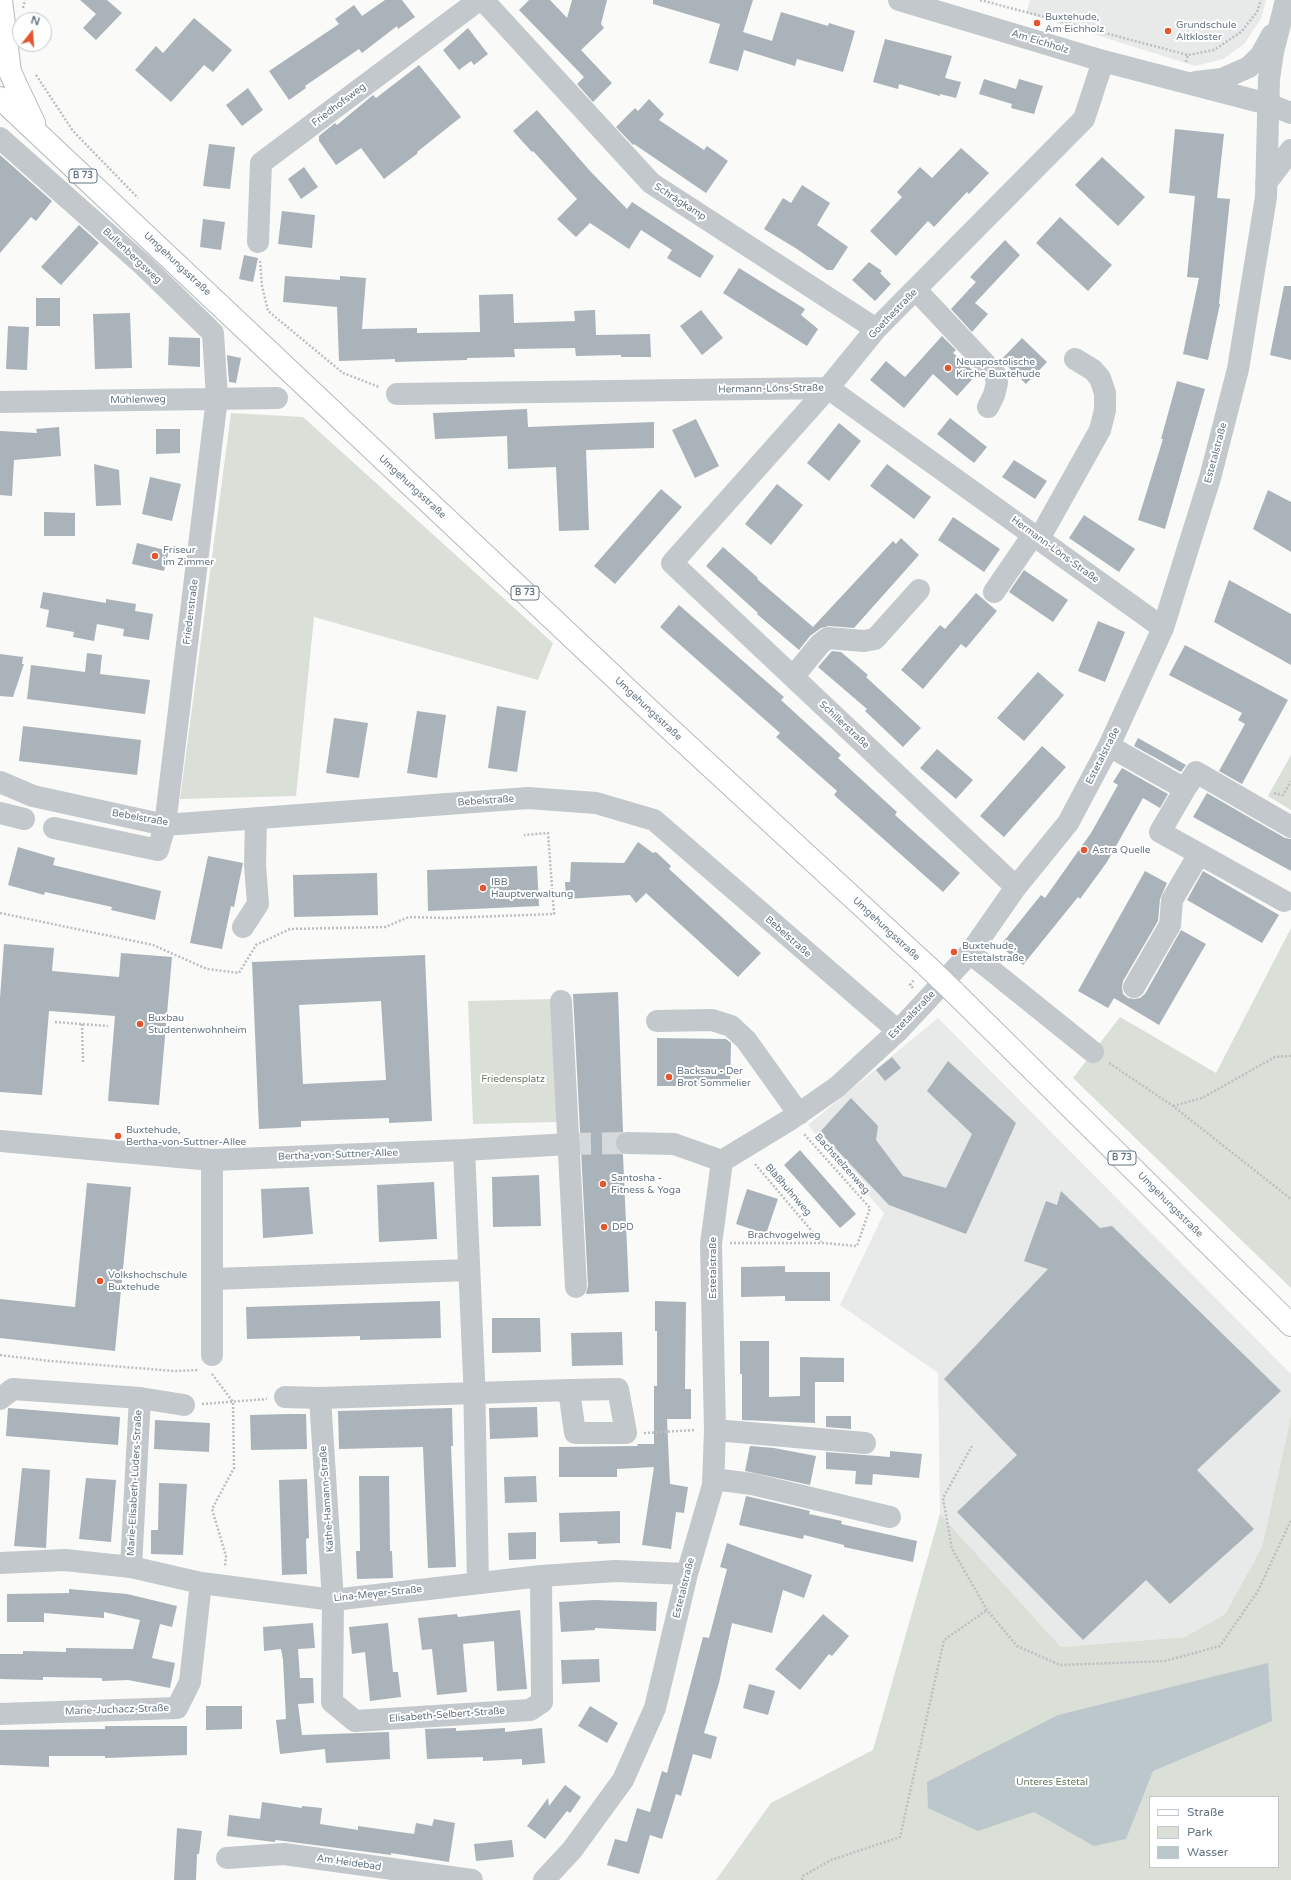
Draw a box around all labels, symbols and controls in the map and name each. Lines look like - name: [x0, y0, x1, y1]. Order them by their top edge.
- place label: Buxtehude, Am Eichholz: [1045, 11, 1104, 34]
- north arrow: [12, 12, 52, 52]
- text: N: [29, 13, 41, 29]
- marker: Buxtehude, Am Eichholz: [1032, 18, 1042, 28]
- place label: Grundschule Altkloster: [1176, 19, 1236, 42]
- marker: Grundschule Altkloster: [1163, 26, 1173, 36]
- street label: Am Eichholz: [1010, 28, 1070, 56]
- street label: Friedhofsweg: [310, 81, 368, 129]
- road number: B 73: [69, 169, 97, 183]
- street label: Schrägkamp: [652, 181, 708, 223]
- street label: Bullenbergsweg: [100, 226, 164, 286]
- street label: Umgehungsstraße: [141, 230, 213, 298]
- street label: Goethestraße: [866, 287, 920, 341]
- place label: Neuapostolische Kirche Buxtehude: [956, 356, 1040, 380]
- marker: Neuapostolische Kirche Buxtehude: [943, 363, 953, 373]
- street label: Hermann-Löns-Straße: [718, 382, 824, 396]
- street label: Mühlenweg: [110, 394, 166, 406]
- street label: Estetalstraße: [1202, 421, 1230, 485]
- street label: Umgehungsstraße: [376, 453, 448, 521]
- street label: Hermann-Löns-Straße: [1009, 514, 1101, 586]
- place label: Friseur im Zimmer: [163, 544, 214, 568]
- marker: Friseur im Zimmer: [150, 551, 160, 561]
- street label: Friedenstraße: [181, 579, 201, 645]
- road number: B 73: [511, 586, 539, 600]
- street label: Umgehungsstraße: [612, 675, 684, 743]
- street label: Schillerstraße: [816, 699, 872, 751]
- street label: Estetalstraße: [1084, 726, 1122, 786]
- street label: Bebelstraße: [457, 793, 515, 809]
- street label: Bebelstraße: [111, 807, 169, 829]
- place label: Astra Quelle: [1092, 844, 1151, 856]
- marker: Astra Quelle: [1079, 845, 1089, 855]
- place label: IBB Hauptverwaltung: [491, 876, 573, 900]
- marker: IBB Hauptverwaltung: [478, 883, 488, 893]
- street label: Umgehungsstraße: [850, 895, 922, 963]
- street label: Bebelstraße: [763, 914, 813, 960]
- place label: Buxtehude, Estetalstraße: [962, 940, 1024, 964]
- marker: Buxtehude, Estetalstraße: [949, 947, 959, 957]
- street label: Estetalstraße: [886, 988, 938, 1042]
- place label: Buxbau Studentenwohnheim: [148, 1012, 247, 1036]
- marker: Buxbau Studentenwohnheim: [135, 1019, 145, 1029]
- place label: Backsau - Der Brot Sommelier: [677, 1065, 751, 1088]
- marker: Backsau - Der Brot Sommelier: [664, 1072, 674, 1082]
- park label: Friedensplatz: [481, 1073, 545, 1085]
- place label: Buxtehude, Bertha-von-Suttner-Allee: [126, 1124, 246, 1148]
- marker: Buxtehude, Bertha-von-Suttner-Allee: [113, 1131, 123, 1141]
- street label: Bachstelzenweg: [812, 1131, 872, 1197]
- street label: Bertha-von-Suttner-Allee: [278, 1147, 398, 1163]
- road number: B 73: [1108, 1151, 1136, 1165]
- street label: Bläßhuhnweg: [762, 1161, 814, 1219]
- street label: Umgehungsstraße: [1135, 1170, 1205, 1240]
- place label: Santosha - Fitness & Yoga: [611, 1172, 681, 1196]
- marker: Santosha - Fitness & Yoga: [598, 1179, 608, 1189]
- place label: DPD: [612, 1221, 634, 1233]
- marker: DPD: [599, 1222, 609, 1232]
- street label: Brachvogelweg: [747, 1229, 821, 1241]
- street label: Estetalstraße: [707, 1237, 719, 1299]
- place label: Volkshochschule Buxtehude: [108, 1269, 187, 1292]
- marker: Volkshochschule Buxtehude: [95, 1276, 105, 1286]
- street label: Marie-Elisabeth-Lüders-Straße: [125, 1410, 145, 1556]
- street label: Käthe-Hamann-Straße: [317, 1445, 337, 1553]
- street label: Estetalstraße: [671, 1556, 697, 1620]
- street label: Lina-Meyer-Straße: [333, 1583, 423, 1605]
- street label: Marie-Juchacz-Straße: [65, 1702, 169, 1718]
- street label: Elisabeth-Selbert-Straße: [389, 1705, 505, 1725]
- park label: Unteres Estetal: [1016, 1776, 1088, 1788]
- legend: [1149, 1796, 1279, 1868]
- text: Straße: [1187, 1805, 1224, 1819]
- text: Park: [1187, 1825, 1213, 1839]
- text: Wasser: [1187, 1845, 1228, 1859]
- street label: Am Heidebad: [316, 1853, 382, 1873]

